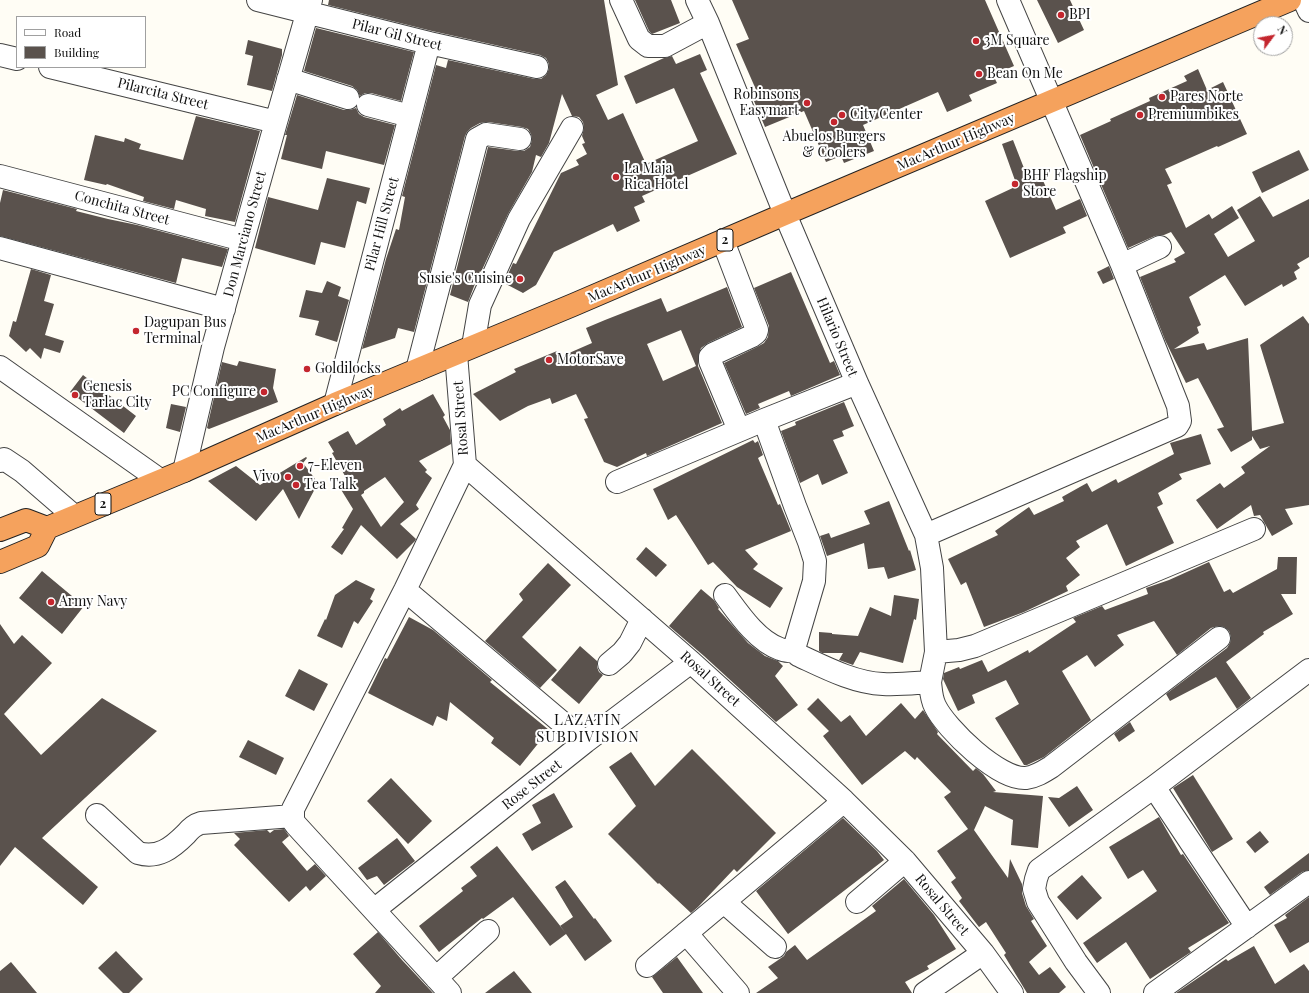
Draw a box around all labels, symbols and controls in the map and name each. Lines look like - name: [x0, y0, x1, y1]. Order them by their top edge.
- place label: BPI: [1069, 7, 1091, 23]
- marker: BPI: [1056, 10, 1066, 20]
- legend: [16, 16, 146, 68]
- street label: Pilar Gil Street: [350, 16, 444, 54]
- north arrow: [1253, 16, 1293, 56]
- text: N: [1274, 23, 1291, 37]
- text: Road: [54, 24, 81, 40]
- place label: 3M Square: [984, 33, 1050, 49]
- marker: 3M Square: [971, 36, 981, 46]
- text: Building: [54, 44, 99, 60]
- place label: Bean On Me: [987, 66, 1063, 82]
- marker: Bean On Me: [974, 69, 984, 79]
- street label: Pilarcita Street: [116, 75, 210, 113]
- place label: Robinsons Easymart: [733, 87, 799, 120]
- place label: Pares Norte: [1170, 89, 1243, 105]
- marker: Pares Norte: [1157, 92, 1167, 102]
- marker: Robinsons Easymart: [802, 98, 812, 108]
- place label: City Center: [850, 107, 923, 123]
- place label: Premiumbikes: [1148, 107, 1239, 123]
- street label: MacArthur Highway: [894, 109, 1018, 175]
- marker: City Center: [837, 110, 847, 120]
- marker: Premiumbikes: [1135, 110, 1145, 120]
- marker: Abuelos Burgers & Coolers: [829, 117, 839, 127]
- place label: Abuelos Burgers & Coolers: [782, 129, 886, 162]
- place label: La Maja Rica Hotel: [624, 161, 688, 194]
- place label: BHF Flagship Store: [1023, 168, 1107, 200]
- street label: Don Marciano Street: [220, 169, 270, 299]
- marker: La Maja Rica Hotel: [611, 172, 621, 182]
- street label: Pilar Hill Street: [361, 175, 403, 273]
- marker: BHF Flagship Store: [1010, 179, 1020, 189]
- street label: Conchita Street: [73, 187, 171, 229]
- road number: 2: [717, 229, 733, 251]
- street label: MacArthur Highway: [585, 241, 709, 307]
- place label: Susie's Cuisine: [419, 271, 512, 287]
- marker: Susie's Cuisine: [515, 274, 525, 284]
- street label: Hilario Street: [813, 295, 861, 379]
- place label: Dagupan Bus Terminal: [144, 315, 227, 348]
- marker: Dagupan Bus Terminal: [131, 326, 141, 336]
- place label: MotorSave: [557, 352, 624, 368]
- marker: MotorSave: [544, 355, 554, 365]
- place label: Goldilocks: [315, 361, 381, 377]
- marker: Goldilocks: [302, 364, 312, 374]
- place label: Genesis Tarlac City: [83, 379, 151, 412]
- street label: Rosal Street: [450, 380, 472, 456]
- street label: MacArthur Highway: [253, 381, 377, 447]
- place label: PC Configure: [172, 384, 256, 400]
- marker: PC Configure: [259, 387, 269, 397]
- marker: Genesis Tarlac City: [70, 390, 80, 400]
- place label: 7-Eleven: [308, 458, 362, 474]
- marker: 7-Eleven: [295, 461, 305, 471]
- place label: Vivo: [253, 469, 280, 485]
- marker: Vivo: [283, 472, 293, 482]
- place label: Tea Talk: [304, 477, 357, 493]
- marker: Tea Talk: [291, 480, 301, 490]
- road number: 2: [95, 493, 111, 515]
- place label: Army Navy: [59, 594, 127, 610]
- marker: Army Navy: [46, 597, 56, 607]
- street label: Rosal Street: [676, 648, 744, 710]
- district label: LAZATIN SUBDIVISION: [536, 711, 640, 746]
- street label: Rose Street: [499, 756, 565, 814]
- street label: Rosal Street: [911, 871, 973, 939]

